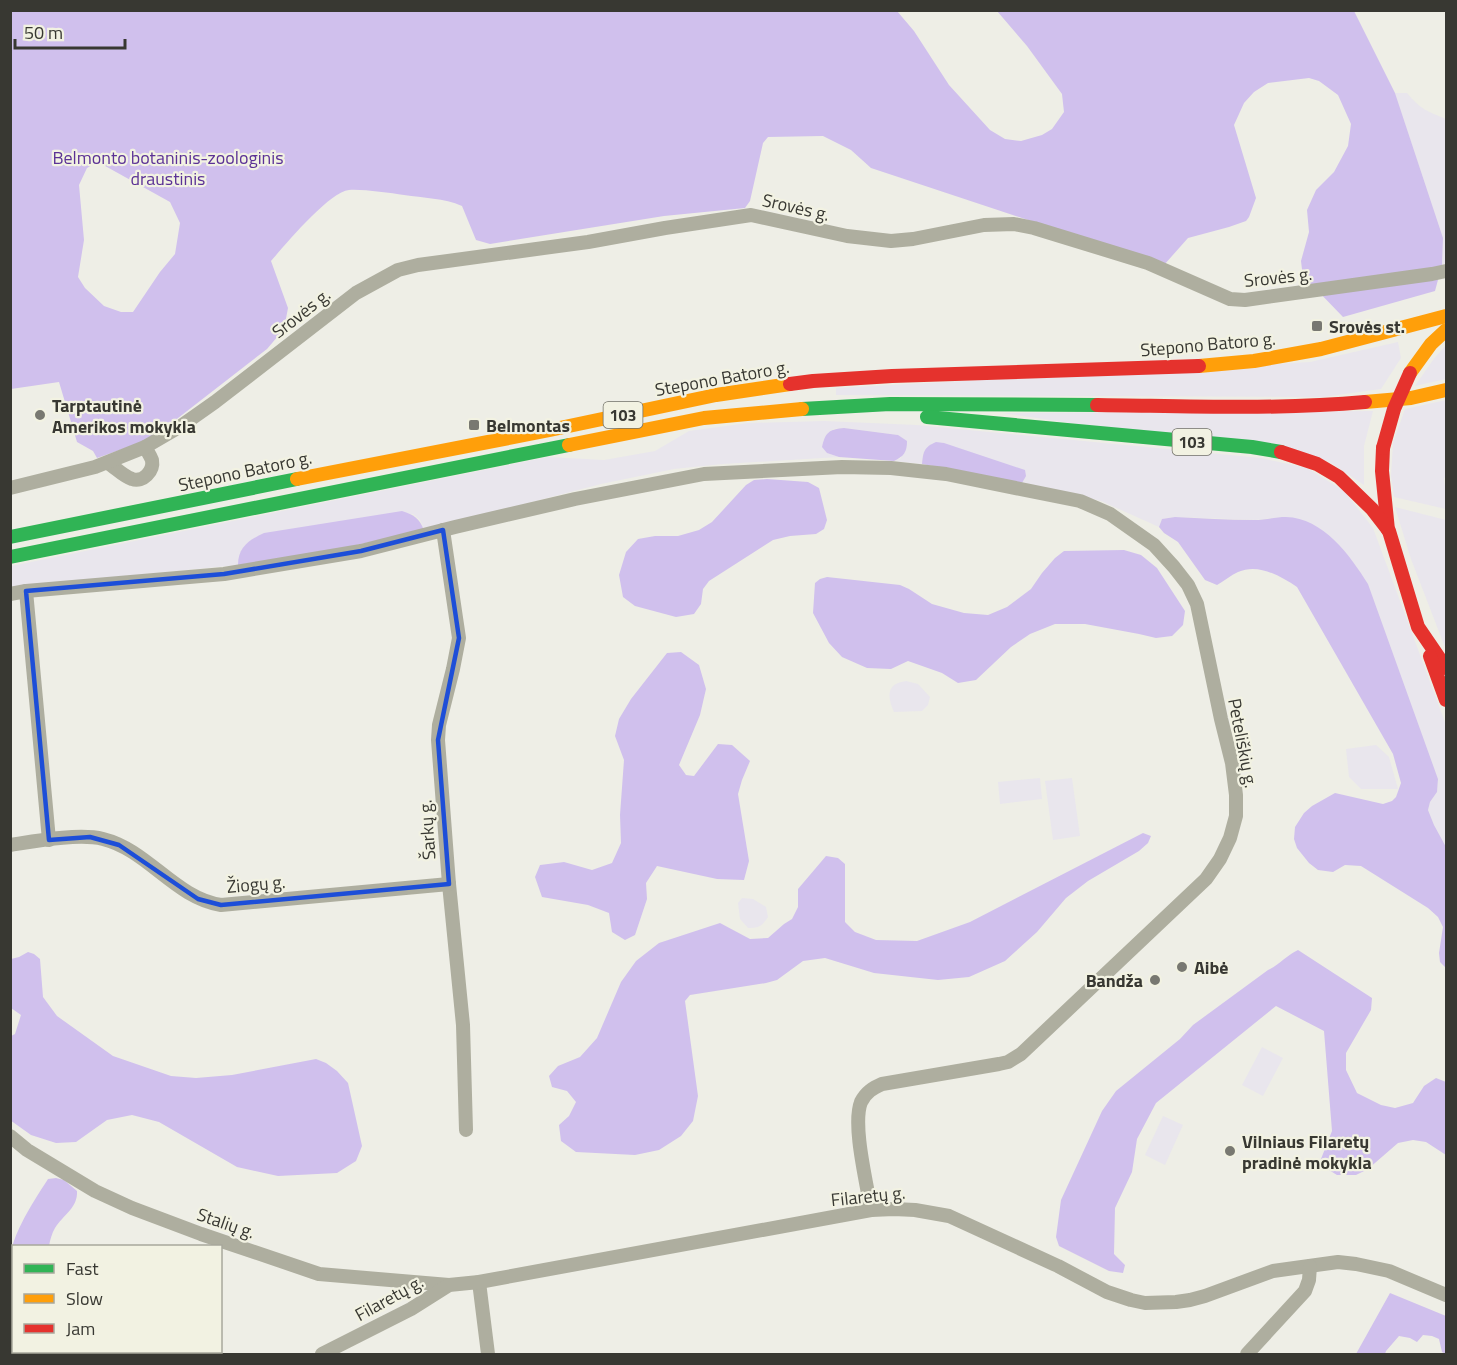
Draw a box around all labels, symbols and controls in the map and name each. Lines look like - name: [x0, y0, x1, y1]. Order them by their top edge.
- scale bar: [15, 12, 124, 50]
- text: 50 m: [24, 19, 63, 46]
- park label: Belmonto botaninis-zoologinis draustinis: [52, 144, 284, 192]
- street label: Srovės g.: [760, 186, 832, 228]
- street label: Srovės g.: [1243, 260, 1313, 294]
- street label: Srovės g.: [266, 281, 336, 345]
- place label: Srovės st.: [1329, 313, 1405, 340]
- marker: Srovės st.: [1310, 319, 1324, 333]
- street label: Stepono Batoro g.: [1139, 325, 1277, 363]
- street label: Stepono Batoro g.: [653, 353, 791, 403]
- place label: Tarptautinė Amerikos mokykla: [52, 392, 196, 440]
- road number: 103: [604, 402, 642, 428]
- marker: Tarptautinė Amerikos mokykla: [33, 408, 47, 422]
- place label: Belmontas: [486, 412, 570, 439]
- marker: Belmontas: [467, 418, 481, 432]
- road number: 103: [1172, 429, 1212, 455]
- street label: Stepono Batoro g.: [176, 444, 314, 498]
- street label: Peteliškių g.: [1221, 696, 1265, 790]
- street label: Šarkų g.: [411, 799, 443, 861]
- street label: Žiogų g.: [225, 868, 287, 900]
- place label: Aibė: [1194, 954, 1228, 981]
- marker: Aibė: [1175, 960, 1189, 974]
- place label: Bandža: [1086, 967, 1143, 994]
- marker: Bandža: [1148, 973, 1162, 987]
- place label: Vilniaus Filaretų pradinė mokykla: [1242, 1128, 1372, 1176]
- marker: Vilniaus Filaretų pradinė mokykla: [1223, 1144, 1237, 1158]
- street label: Filaretų g.: [829, 1179, 907, 1213]
- street label: Stalių g.: [193, 1201, 259, 1245]
- legend: [12, 1245, 222, 1353]
- text: Fast: [66, 1255, 99, 1282]
- street label: Filaretų g.: [350, 1268, 428, 1328]
- text: Slow: [66, 1285, 103, 1312]
- text: Jam: [66, 1315, 95, 1342]

